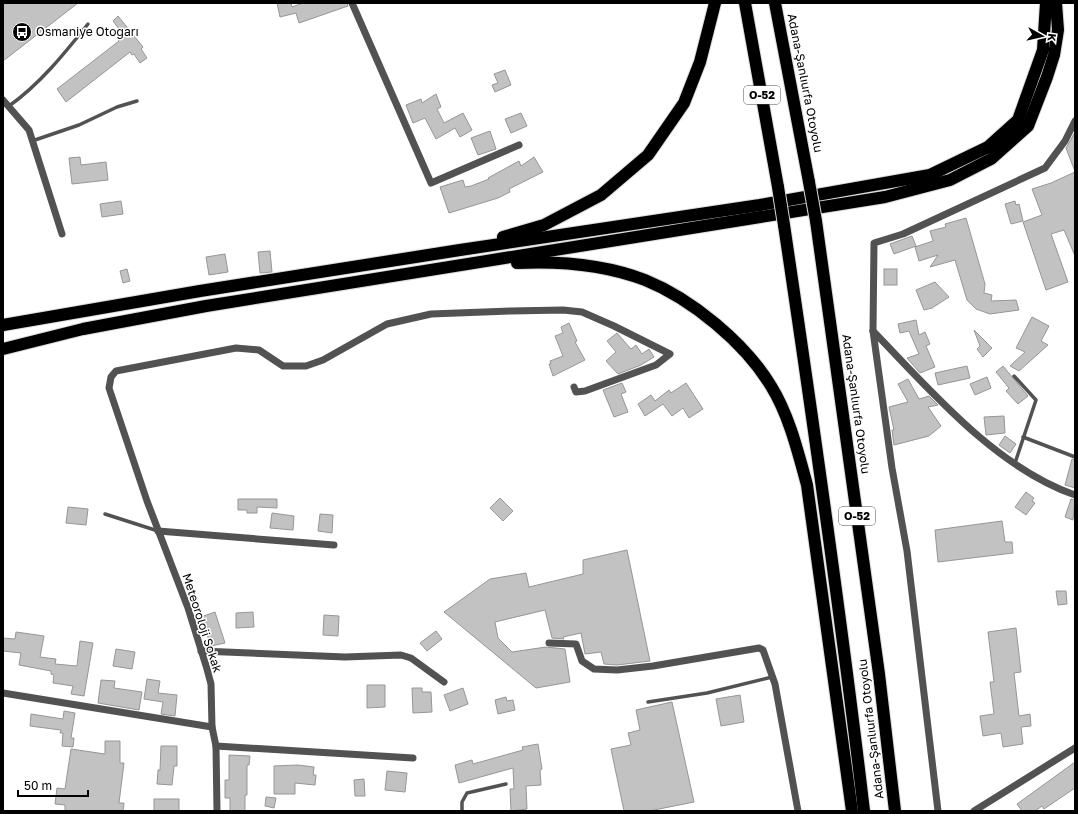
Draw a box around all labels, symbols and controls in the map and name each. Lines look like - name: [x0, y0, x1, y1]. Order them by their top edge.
- street label: Adana-Şanlıurfa Otoyolu: [785, 12, 826, 154]
- north arrow: [1022, 16, 1062, 56]
- bus stop icon: Osmaniye Otogarı: [11, 21, 33, 43]
- place label: Osmaniye Otogarı: [36, 24, 139, 39]
- text: K: [1045, 33, 1059, 42]
- road number: O-52: [744, 86, 780, 104]
- street label: Adana-Şanlıurfa Otoyolu: [839, 333, 874, 475]
- road number: O-52: [839, 507, 875, 525]
- street label: Meteoroloji Sokak: [179, 571, 226, 675]
- street label: Adana-Şanlıurfa Otoyolu: [854, 658, 887, 800]
- scale bar: [18, 772, 88, 798]
- text: 50 m: [24, 778, 52, 793]

